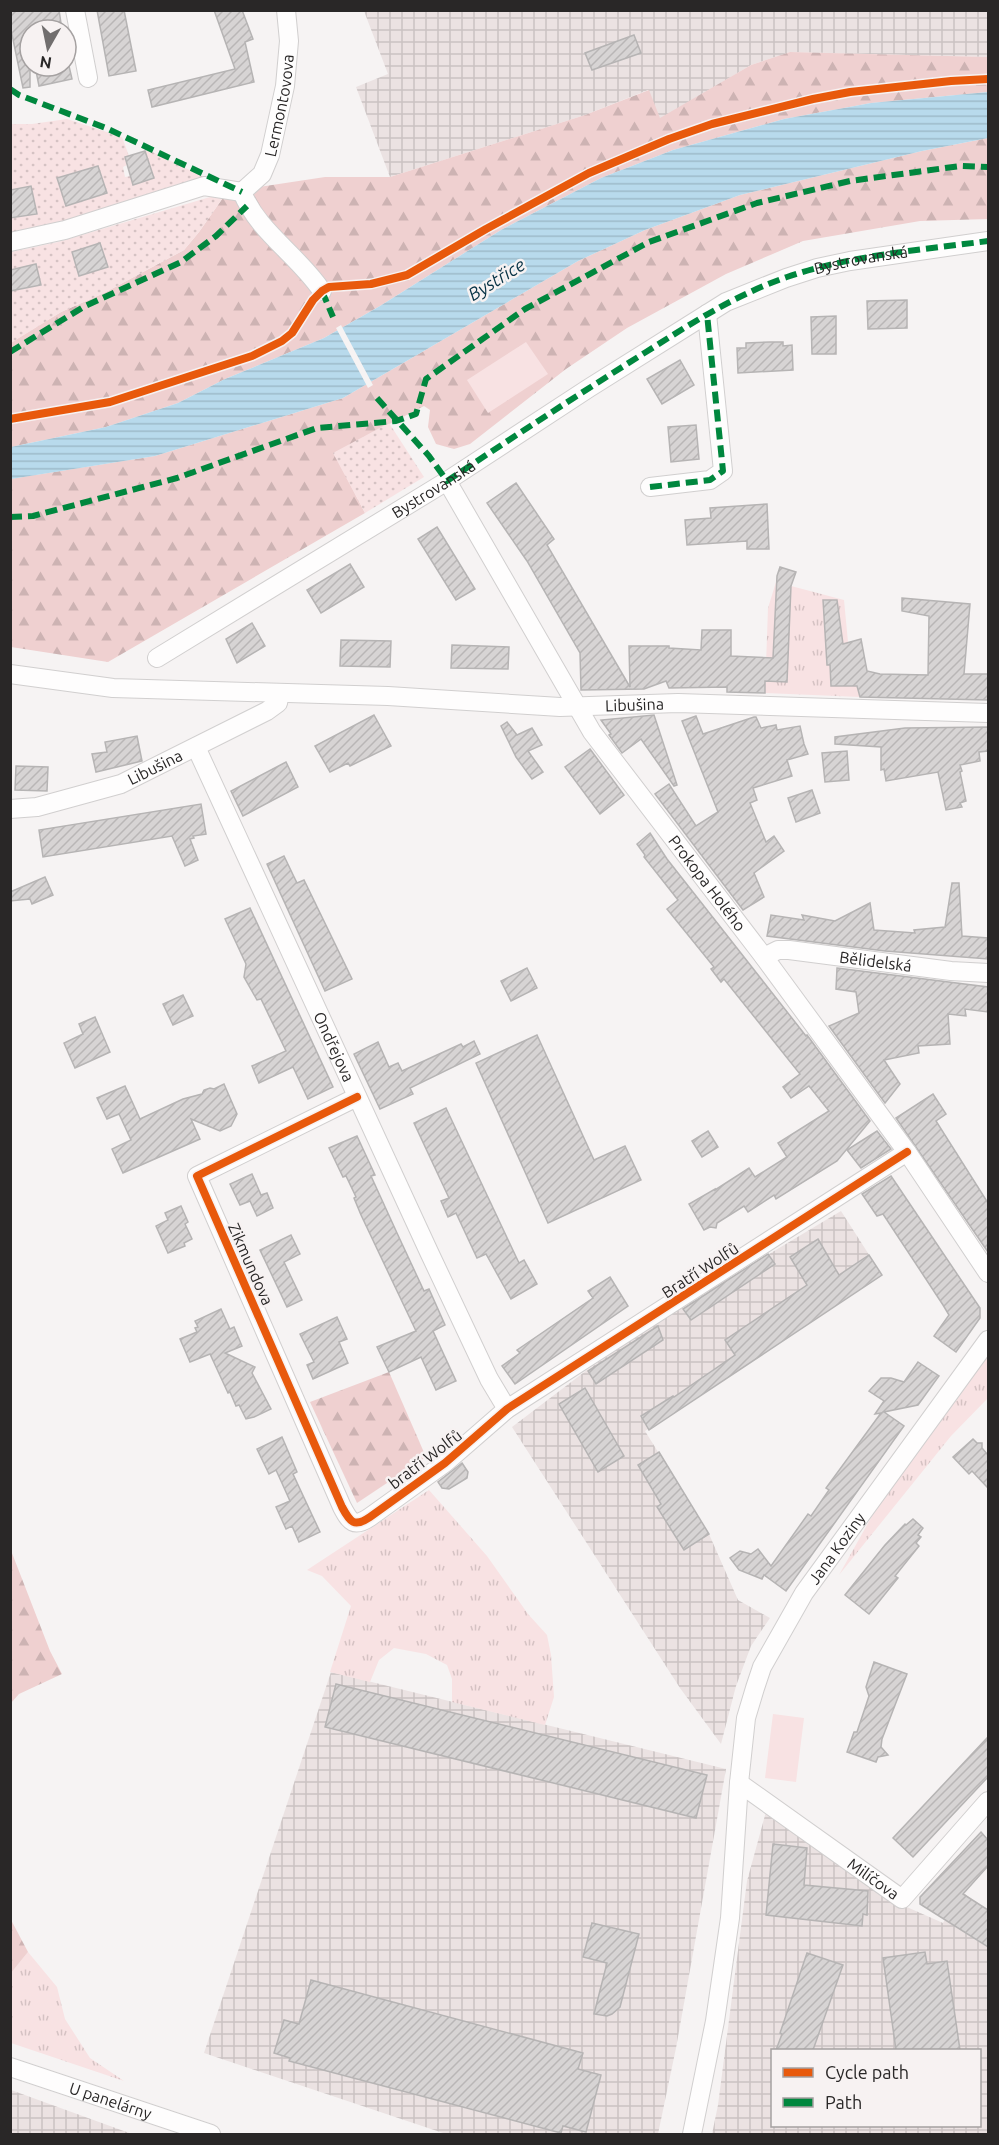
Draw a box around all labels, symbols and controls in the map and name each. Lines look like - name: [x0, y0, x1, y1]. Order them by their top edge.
- north arrow: [18, 18, 78, 78]
- text: N: [38, 53, 53, 73]
- street label: Lermontovova: [261, 53, 297, 158]
- street label: Bystrovanská: [812, 242, 909, 277]
- water label: Bystřice: [464, 254, 528, 304]
- street label: Bystrovanská: [388, 456, 478, 522]
- street label: Libušina: [605, 694, 664, 714]
- street label: Libušina: [125, 746, 185, 788]
- street label: Prokopa Holého: [665, 832, 750, 934]
- street label: Bělidelská: [838, 948, 913, 975]
- street label: Ondřejova: [310, 1009, 358, 1085]
- street label: Zikmundova: [225, 1220, 277, 1308]
- street label: Bratří Wolfů: [658, 1239, 742, 1301]
- street label: bratří Wolfů: [385, 1426, 465, 1492]
- street label: Jana Koziny: [805, 1509, 869, 1587]
- street label: Milíčova: [844, 1854, 903, 1903]
- legend: [771, 2049, 981, 2127]
- text: Cycle path: [825, 2062, 909, 2082]
- street label: U panelárny: [67, 2078, 154, 2123]
- text: Path: [825, 2092, 862, 2112]

